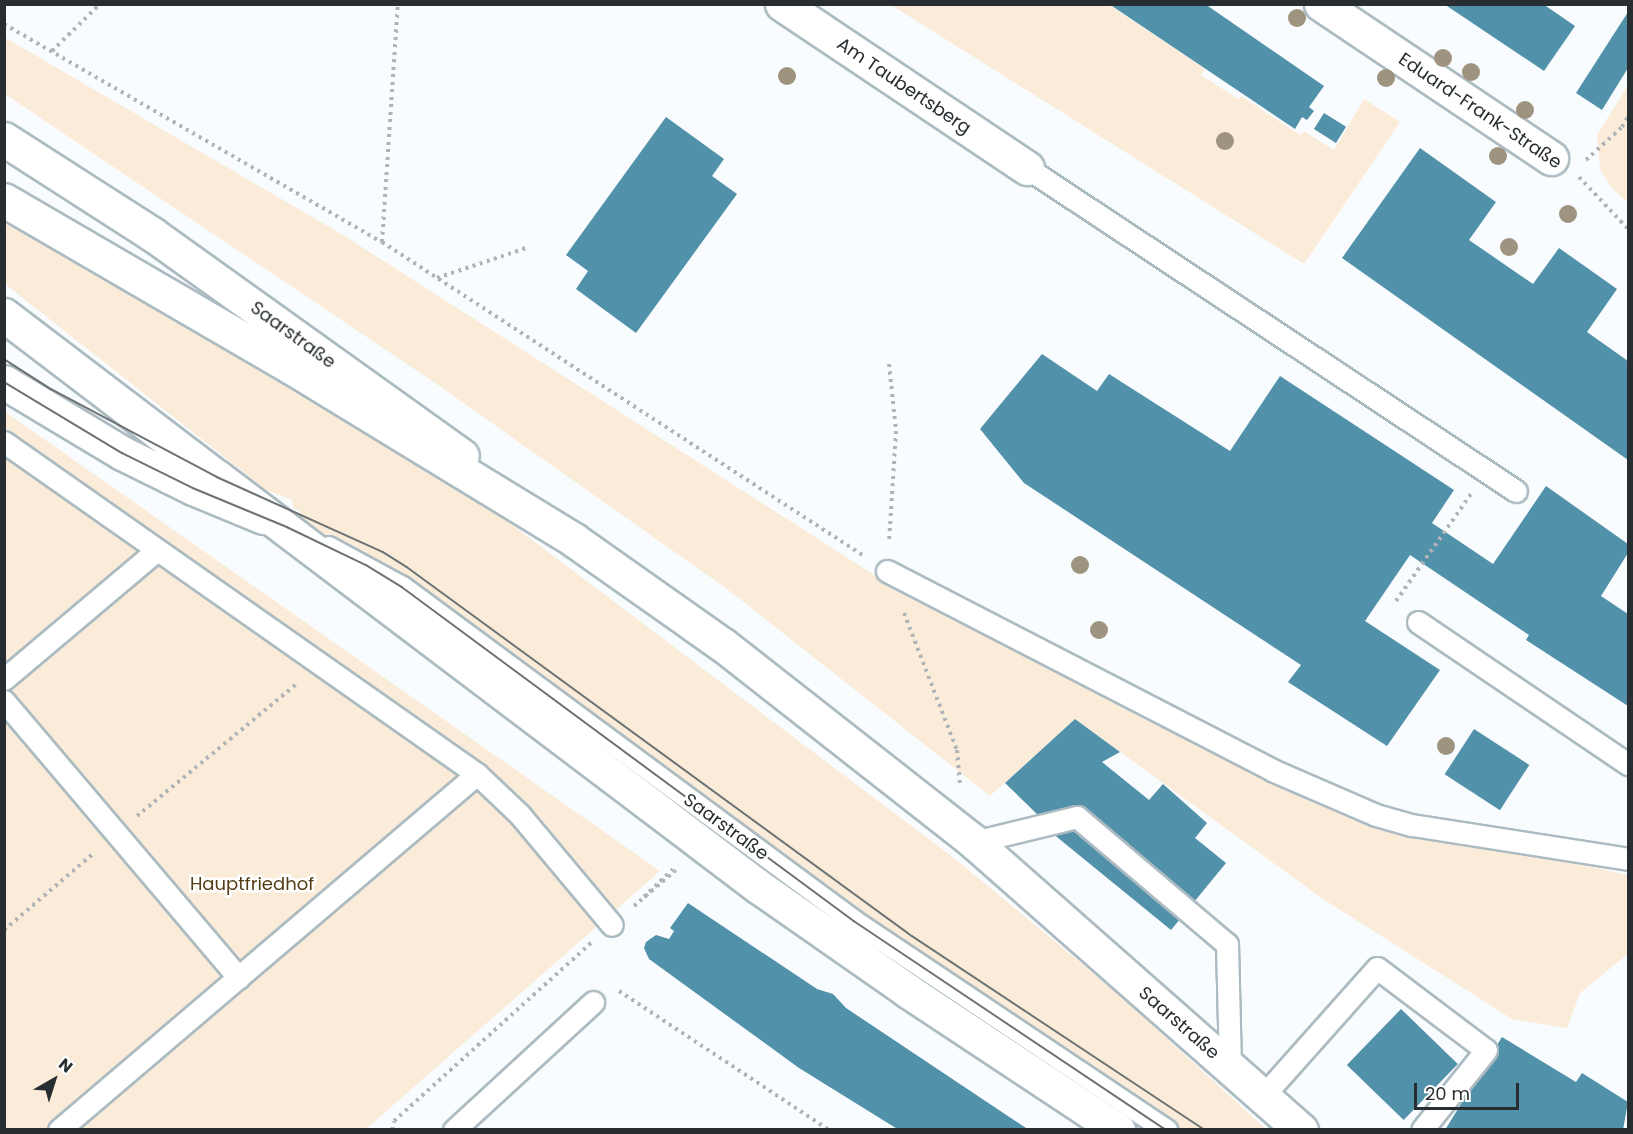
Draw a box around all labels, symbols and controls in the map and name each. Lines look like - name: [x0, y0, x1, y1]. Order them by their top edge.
- street label: Am Taubertsberg: [833, 33, 975, 139]
- street label: Eduard-Frank-Straße: [1394, 48, 1566, 174]
- street label: Saarstraße: [246, 297, 340, 373]
- street label: Saarstraße: [679, 789, 773, 865]
- park label: Hauptfriedhof: [190, 873, 314, 895]
- street label: Saarstraße: [1134, 982, 1224, 1064]
- north arrow: [24, 1050, 84, 1110]
- text: N: [54, 1053, 78, 1078]
- scale bar: [1417, 1071, 1522, 1109]
- text: 20 m: [1425, 1081, 1470, 1106]

